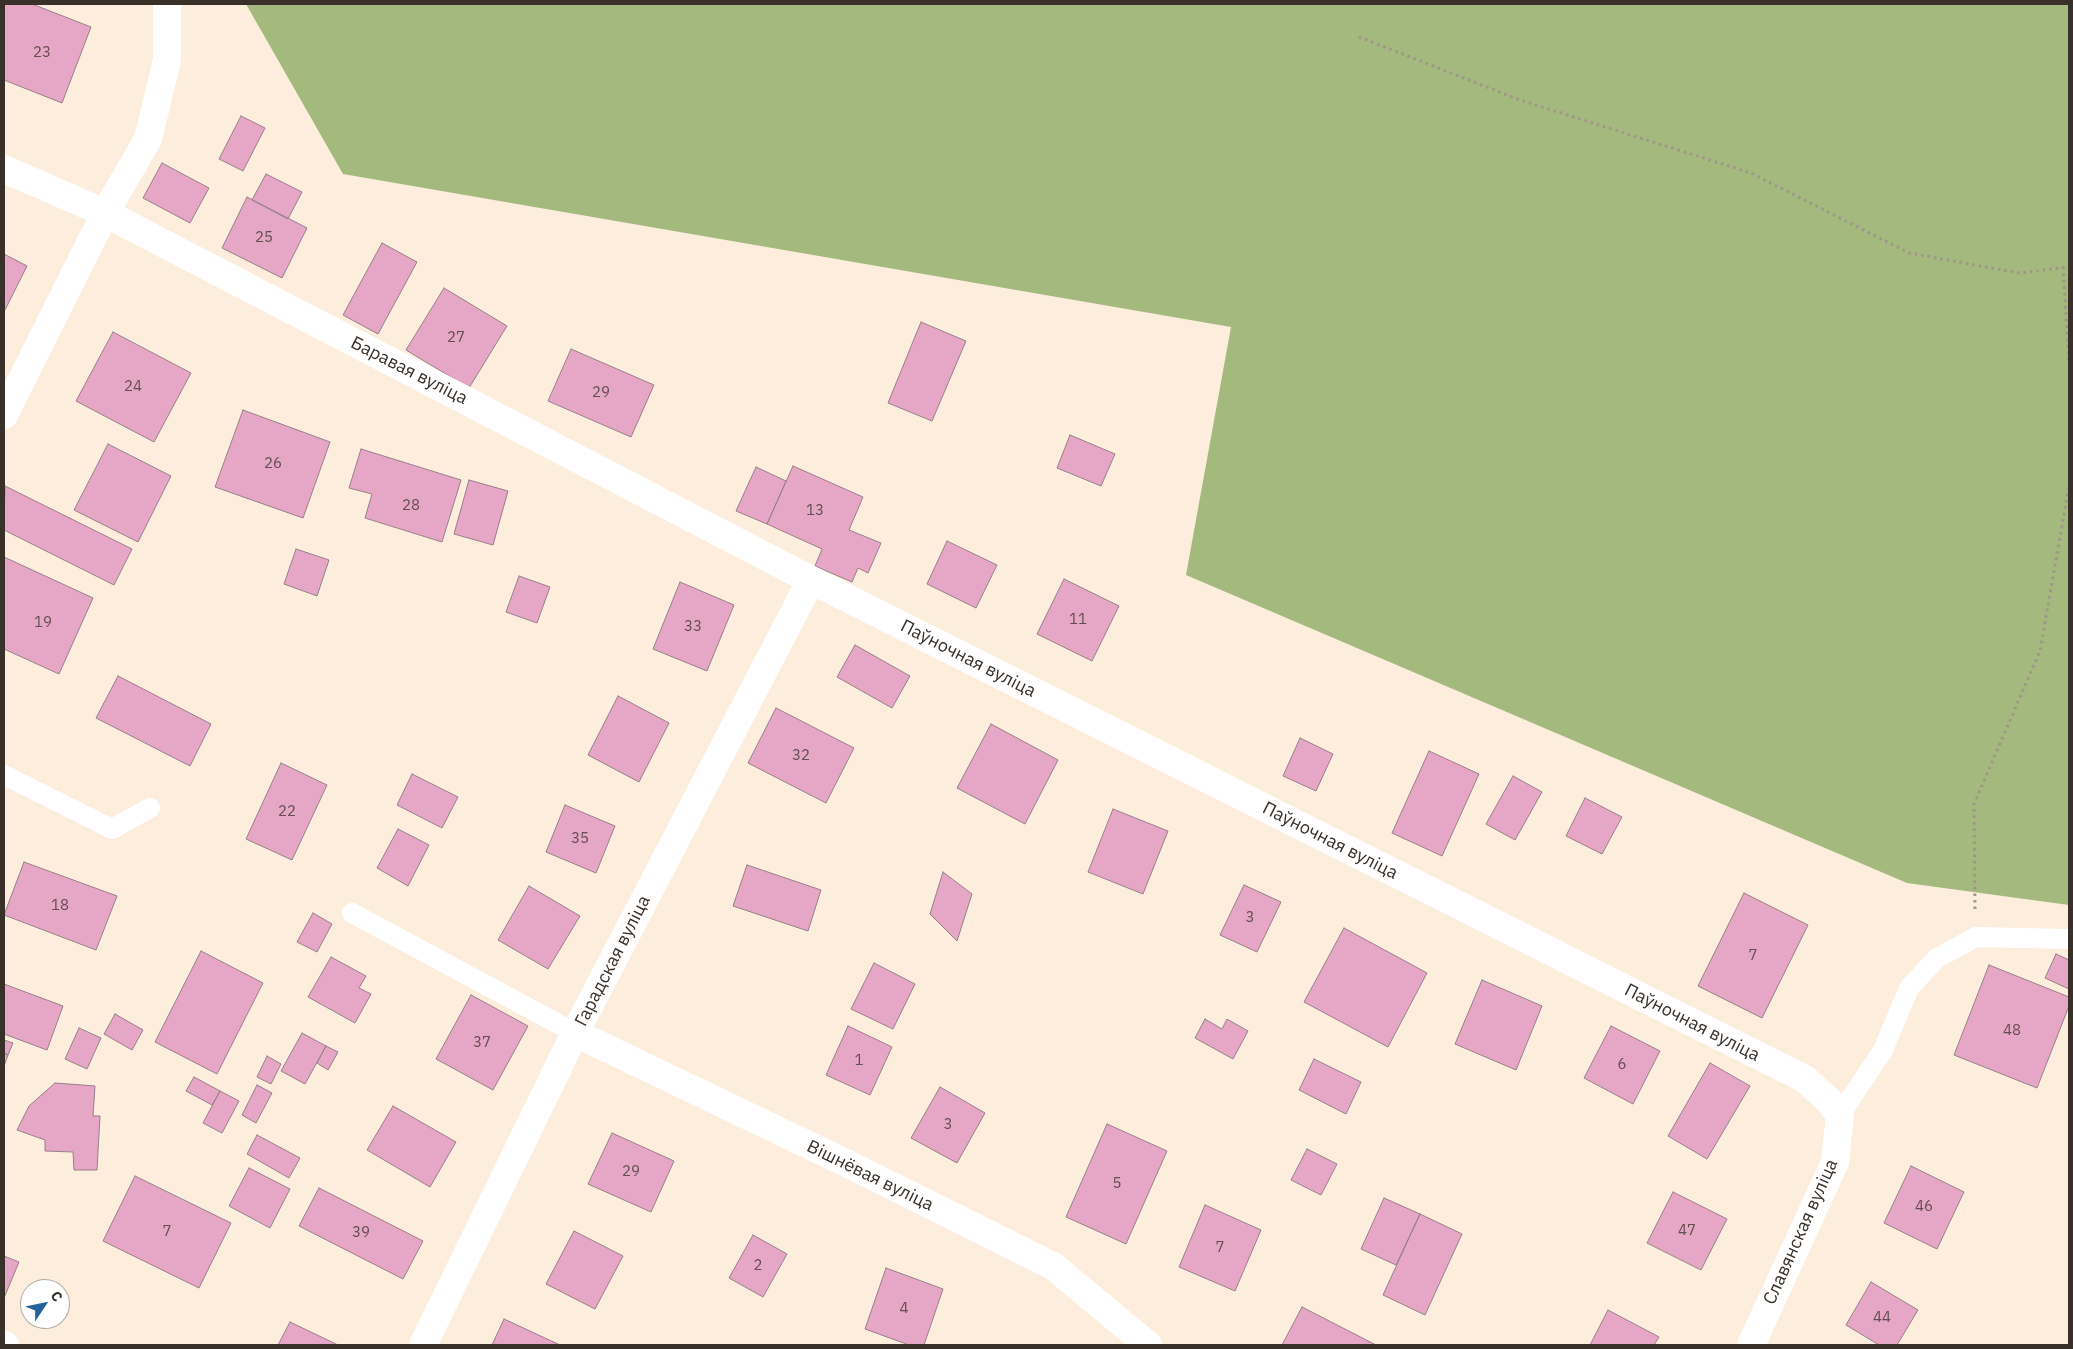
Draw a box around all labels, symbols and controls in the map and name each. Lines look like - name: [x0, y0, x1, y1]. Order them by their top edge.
- house number: 23: [33, 44, 51, 62]
- house number: 25: [255, 229, 273, 247]
- house number: 27: [447, 329, 465, 347]
- street label: Баравая вуліца: [347, 332, 471, 410]
- house number: 24: [124, 378, 142, 396]
- house number: 29: [592, 384, 610, 402]
- house number: 26: [264, 455, 282, 473]
- house number: 28: [402, 497, 420, 515]
- house number: 13: [806, 502, 824, 520]
- house number: 11: [1069, 611, 1087, 629]
- house number: 19: [34, 614, 52, 632]
- street label: Паўночная вуліца: [897, 616, 1039, 702]
- house number: 33: [684, 618, 702, 636]
- house number: 32: [792, 747, 810, 765]
- street label: Паўночная вуліца: [1259, 798, 1401, 884]
- house number: 22: [278, 803, 296, 821]
- house number: 35: [571, 830, 589, 848]
- street label: Гарадская вуліца: [571, 892, 655, 1030]
- house number: 18: [51, 897, 69, 915]
- house number: 3: [1246, 909, 1254, 927]
- house number: 7: [1749, 947, 1757, 965]
- street label: Паўночная вуліца: [1621, 980, 1763, 1066]
- house number: 48: [2003, 1022, 2021, 1040]
- house number: 37: [473, 1034, 491, 1052]
- house number: 1: [855, 1052, 863, 1070]
- house number: 6: [1618, 1056, 1626, 1074]
- house number: 3: [944, 1116, 952, 1134]
- street label: Вішнёвая вуліца: [803, 1136, 937, 1216]
- street label: Славянская вуліца: [1759, 1156, 1843, 1308]
- house number: 29: [622, 1163, 640, 1181]
- house number: 5: [1113, 1175, 1121, 1193]
- house number: 46: [1915, 1198, 1933, 1216]
- house number: 47: [1678, 1222, 1696, 1240]
- house number: 7: [163, 1223, 171, 1241]
- house number: 39: [352, 1224, 370, 1242]
- house number: 7: [1216, 1239, 1224, 1257]
- house number: 2: [754, 1257, 762, 1275]
- north arrow: [20, 1279, 70, 1329]
- text: С: [47, 1287, 67, 1305]
- house number: 4: [900, 1300, 908, 1318]
- house number: 44: [1873, 1309, 1891, 1327]

